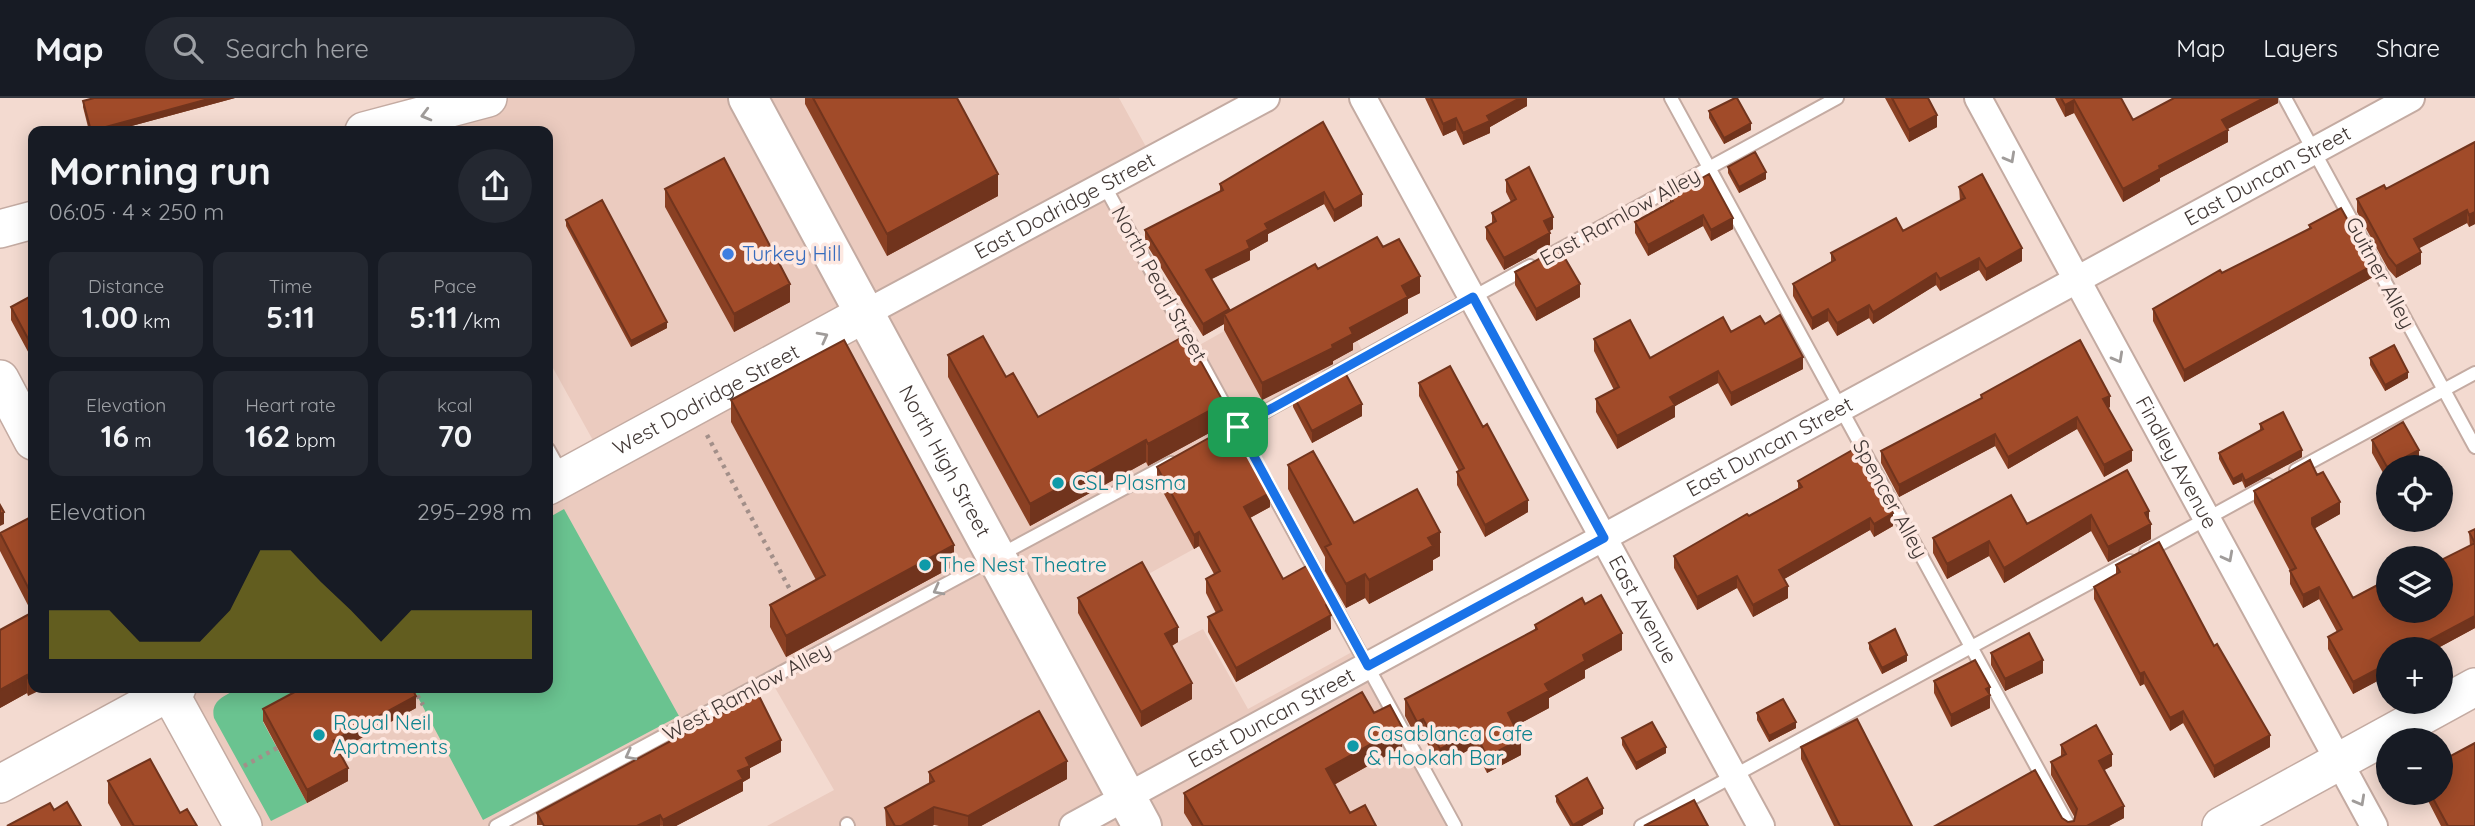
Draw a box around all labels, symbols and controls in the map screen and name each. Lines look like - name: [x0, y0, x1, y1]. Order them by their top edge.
- search box: [145, 17, 635, 80]
- text: Map: [35, 28, 103, 69]
- icon: search: [169, 29, 207, 67]
- text: Search here: [225, 32, 369, 65]
- text: Map: [2176, 33, 2225, 63]
- text: Layers: [2263, 33, 2338, 63]
- text: Share: [2376, 33, 2440, 63]
- one-way arrow: [420, 106, 432, 121]
- street label: East Duncan Street: [2179, 119, 2355, 231]
- street label: East Dodridge Street: [970, 146, 1159, 264]
- text: Morning run: [49, 147, 271, 195]
- button: share: [458, 149, 532, 223]
- one-way arrow: [2002, 151, 2015, 163]
- street label: East Ramlow Alley: [1535, 161, 1704, 271]
- text: 06:05 · 4 × 250 m: [49, 197, 224, 226]
- street label: North Pearl Street: [1106, 201, 1213, 366]
- street label: Guitner Alley: [2341, 212, 2421, 333]
- place label: Turkey Hill: [742, 240, 842, 266]
- marker: Turkey Hill: [720, 246, 736, 262]
- text: Distance: [88, 274, 164, 298]
- text: Time: [269, 274, 312, 298]
- text: Pace: [433, 274, 476, 298]
- text: 1.00: [82, 298, 138, 336]
- text: 5:11: [266, 298, 315, 336]
- text: 5:11: [409, 298, 458, 336]
- text: km: [138, 309, 171, 333]
- text: /km: [458, 309, 501, 333]
- one-way arrow: [816, 331, 828, 345]
- street label: West Dodridge Street: [608, 338, 803, 460]
- one-way arrow: [2110, 351, 2124, 364]
- street label: North High Street: [894, 380, 997, 541]
- street label: East Duncan Street: [1681, 390, 1857, 502]
- street label: Findley Avenue: [2131, 391, 2224, 533]
- text: Elevation: [86, 393, 166, 417]
- text: Heart rate: [245, 393, 336, 417]
- text: kcal: [437, 393, 473, 417]
- pin: [1208, 397, 1268, 457]
- icon: arrive: [1219, 408, 1257, 446]
- text: 16: [101, 417, 129, 455]
- text: 162: [245, 417, 290, 455]
- text: 70: [437, 417, 472, 455]
- text: m: [129, 428, 152, 452]
- text: bpm: [290, 428, 336, 452]
- street label: Spencer Alley: [1848, 435, 1934, 562]
- map controls: [2376, 455, 2453, 805]
- button: locate: [2376, 455, 2453, 532]
- place label: CSL Plasma: [1072, 469, 1186, 495]
- marker: CSL Plasma: [1050, 475, 1066, 491]
- text: Elevation: [49, 497, 146, 526]
- text: 295–298 m: [417, 497, 532, 526]
- button: layers: [2376, 546, 2453, 623]
- one-way arrow: [2220, 550, 2233, 563]
- place label: The Nest Theatre: [939, 551, 1107, 577]
- street label: East Avenue: [1604, 551, 1684, 668]
- marker: The Nest Theatre: [917, 557, 933, 573]
- one-way arrow: [933, 582, 946, 595]
- street label: West Ramlow Alley: [658, 636, 835, 746]
- button: +: [2376, 637, 2453, 714]
- street label: East Duncan Street: [1183, 661, 1359, 773]
- place label: Royal Neil Apartments: [333, 709, 448, 759]
- place label: Casablanca Cafe & Hookah Bar: [1367, 720, 1533, 770]
- marker: Royal Neil Apartments: [311, 727, 327, 743]
- button: −: [2376, 728, 2453, 805]
- marker: Casablanca Cafe & Hookah Bar: [1345, 738, 1361, 754]
- one-way arrow: [625, 747, 637, 760]
- one-way arrow: [2352, 793, 2365, 806]

